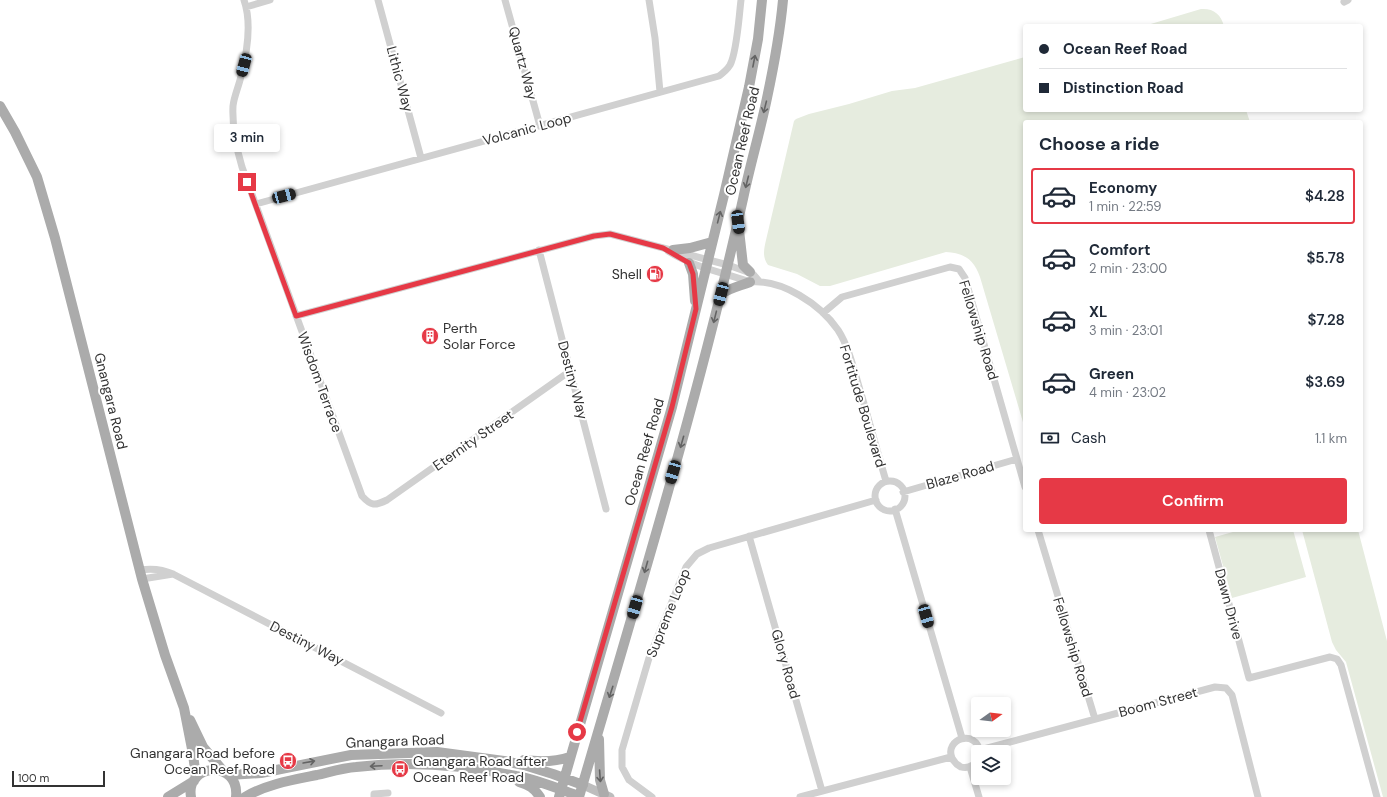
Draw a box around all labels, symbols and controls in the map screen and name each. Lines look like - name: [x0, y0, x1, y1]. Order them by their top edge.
- street label: Quartz Way: [505, 24, 541, 102]
- text: Ocean Reef Road: [1063, 39, 1187, 59]
- street label: Lithic Way: [383, 44, 417, 114]
- car: [235, 52, 253, 78]
- one-way arrow: [750, 55, 758, 68]
- text: Distinction Road: [1063, 78, 1184, 98]
- street label: Ocean Reef Road: [721, 85, 763, 197]
- one-way arrow: [761, 101, 769, 114]
- street label: Volcanic Loop: [481, 108, 574, 149]
- callout: 3 min: [214, 124, 280, 152]
- text: 3 min: [230, 129, 264, 146]
- text: Choose a ride: [1039, 132, 1160, 156]
- route end: [238, 173, 256, 191]
- one-way arrow: [743, 175, 750, 188]
- icon: car: [1041, 178, 1077, 214]
- text: Economy: [1089, 178, 1157, 198]
- text: $4.28: [1305, 186, 1345, 206]
- car: [271, 187, 297, 205]
- text: 1 min · 22:59: [1089, 198, 1162, 215]
- car: [730, 209, 746, 235]
- one-way arrow: [715, 211, 723, 224]
- icon: car: [1041, 240, 1077, 276]
- text: Comfort: [1089, 240, 1150, 260]
- text: $5.78: [1306, 248, 1345, 268]
- text: 2 min · 23:00: [1089, 260, 1167, 277]
- fuel station icon: Shell: [645, 264, 665, 284]
- place label: Shell: [612, 265, 642, 283]
- street label: Fellowship Road: [955, 278, 1003, 382]
- car: [712, 281, 730, 307]
- icon: car: [1041, 302, 1077, 338]
- text: XL: [1089, 302, 1107, 322]
- one-way arrow: [711, 310, 719, 323]
- text: $7.28: [1307, 310, 1345, 330]
- place label: Perth Solar Force: [443, 319, 515, 353]
- text: 3 min · 23:01: [1089, 322, 1163, 339]
- building icon: Perth Solar Force: [420, 326, 440, 346]
- street label: Wisdom Terrace: [293, 329, 347, 435]
- street label: Destiny Way: [554, 339, 592, 421]
- street label: Fortitude Boulevard: [836, 342, 890, 470]
- street label: Gnangara Road: [90, 351, 132, 451]
- icon: car: [1041, 364, 1077, 400]
- text: Green: [1089, 364, 1134, 384]
- text: $3.69: [1305, 372, 1345, 392]
- text: 4 min · 23:02: [1089, 384, 1166, 401]
- street label: Ocean Reef Road: [620, 396, 668, 508]
- street label: Eternity Street: [429, 406, 517, 474]
- icon: cash: [1039, 427, 1061, 449]
- text: Cash: [1071, 428, 1106, 448]
- text: 1.1 km: [1315, 430, 1347, 447]
- one-way arrow: [678, 436, 685, 449]
- street label: Blaze Road: [924, 457, 996, 493]
- car: [664, 459, 682, 485]
- button: Confirm: [1039, 478, 1347, 524]
- one-way arrow: [642, 561, 650, 574]
- street label: Supreme Loop: [642, 566, 694, 660]
- street label: Dawn Drive: [1211, 567, 1247, 641]
- car: [626, 594, 644, 620]
- street label: Fellowship Road: [1049, 595, 1097, 699]
- car: [917, 603, 935, 629]
- street label: Destiny Way: [267, 617, 347, 669]
- street label: Glory Road: [768, 627, 804, 701]
- street label: Boom Street: [1117, 683, 1199, 721]
- one-way arrow: [607, 686, 614, 699]
- north arrow: [971, 697, 1011, 737]
- map controls: [971, 697, 1011, 785]
- route start: [568, 723, 586, 741]
- street label: Gnangara Road: [345, 730, 445, 752]
- place label: Gnangara Road before Ocean Reef Road: [130, 744, 275, 778]
- button: layers: [971, 745, 1011, 785]
- bus stop icon: Gnangara Road before Ocean Reef Road: [278, 751, 298, 771]
- place label: Gnangara Road after Ocean Reef Road: [413, 752, 546, 786]
- one-way arrow: [302, 758, 315, 766]
- bus stop icon: Gnangara Road after Ocean Reef Road: [390, 759, 410, 779]
- one-way arrow: [370, 762, 383, 770]
- scale bar: [12, 769, 105, 788]
- one-way arrow: [597, 769, 604, 782]
- text: 100 m: [18, 771, 49, 785]

